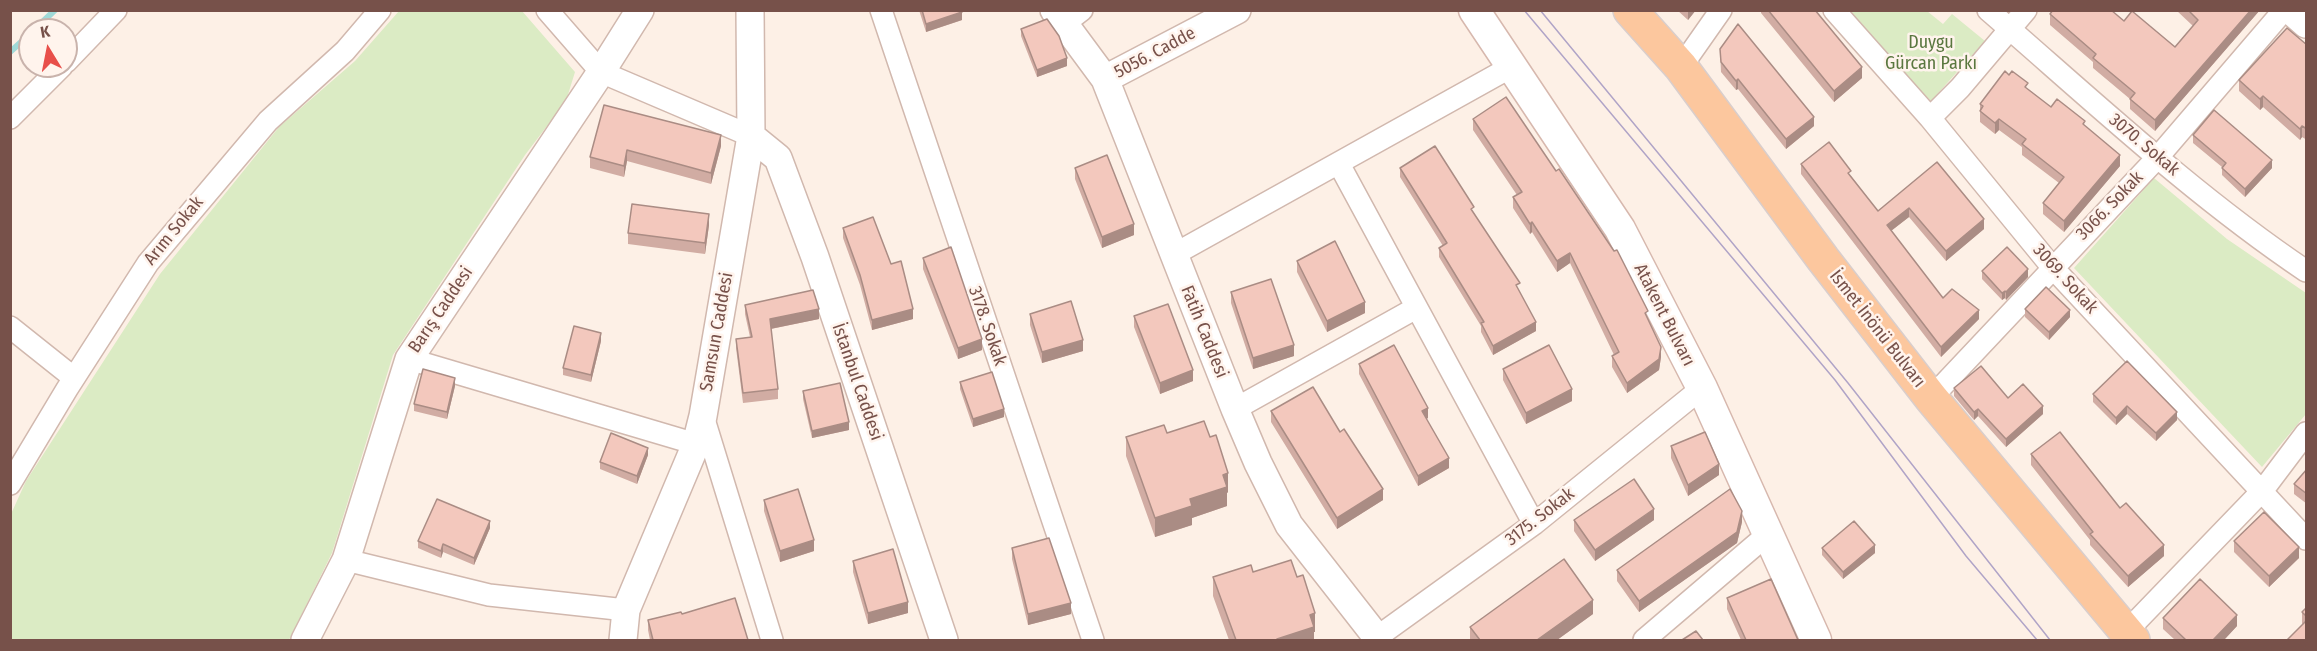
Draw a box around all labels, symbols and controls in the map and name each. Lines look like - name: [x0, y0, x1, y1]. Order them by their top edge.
- north arrow: [18, 18, 78, 78]
- text: K: [39, 22, 51, 42]
- street label: 5056. Cadde: [1111, 23, 1199, 83]
- park label: Duygu Gürcan Parkı: [1885, 32, 1977, 74]
- street label: 3070. Sokak: [2104, 109, 2184, 181]
- street label: 3066. Sokak: [2072, 167, 2148, 245]
- street label: Arım Sokak: [140, 192, 208, 270]
- street label: 3069. Sokak: [2028, 240, 2102, 318]
- street label: Atakent Bulvarı: [1629, 260, 1699, 370]
- street label: Barış Caddesi: [404, 263, 478, 357]
- street label: İsmet İnönü Bulvarı: [1824, 266, 1930, 392]
- street label: Samsun Caddesi: [696, 271, 738, 393]
- street label: Fatih Caddesi: [1176, 283, 1232, 381]
- street label: 3178. Sokak: [963, 284, 1011, 368]
- street label: İstanbul Caddesi: [827, 321, 887, 443]
- street label: 3175. Sokak: [1501, 483, 1579, 551]

